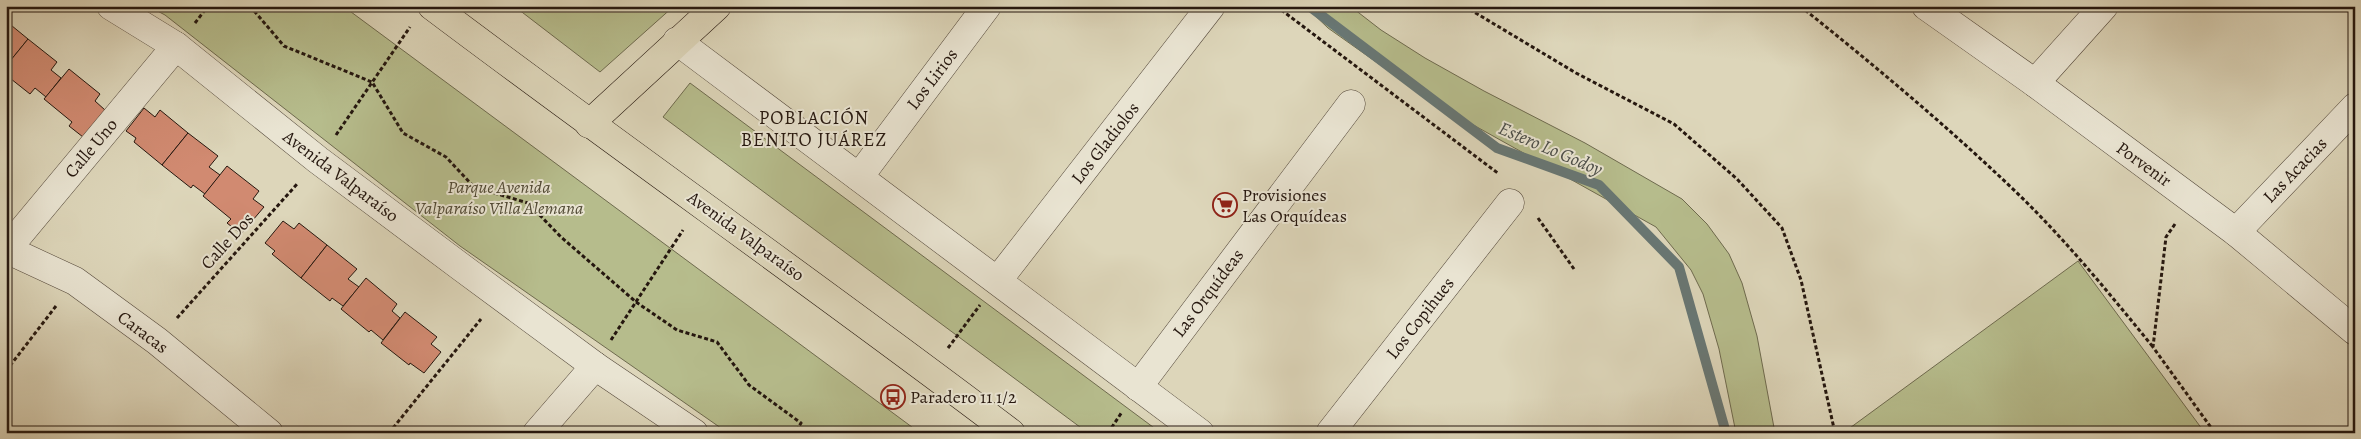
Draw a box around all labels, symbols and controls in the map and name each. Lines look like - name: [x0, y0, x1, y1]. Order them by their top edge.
- street label: Los Lirios: [901, 43, 963, 115]
- street label: Los Gladiolos: [1065, 97, 1145, 189]
- district label: POBLACIÓN BENITO JUÁREZ: [741, 105, 887, 153]
- street label: Calle Uno: [59, 113, 123, 183]
- water label: Estero Lo Godoy: [1495, 115, 1607, 183]
- street label: Avenida Valparaíso: [277, 124, 404, 227]
- street label: Las Acacias: [2258, 132, 2332, 208]
- street label: Porvenir: [2112, 136, 2177, 192]
- park label: Parque Avenida Valparaíso Villa Alemana: [415, 175, 583, 220]
- place label: Provisiones Las Orquídeas: [1242, 183, 1347, 228]
- street label: Avenida Valparaíso: [682, 185, 809, 287]
- supermarket icon: Provisiones Las Orquídeas: [1212, 192, 1238, 218]
- street label: Calle Dos: [195, 207, 259, 275]
- street label: Las Orquídeas: [1167, 244, 1249, 342]
- street label: Los Copihues: [1380, 272, 1460, 364]
- street label: Caracas: [113, 305, 173, 359]
- bus stop icon: Paradero 11 1/2: [880, 384, 906, 410]
- place label: Paradero 11 1/2: [910, 385, 1017, 409]

